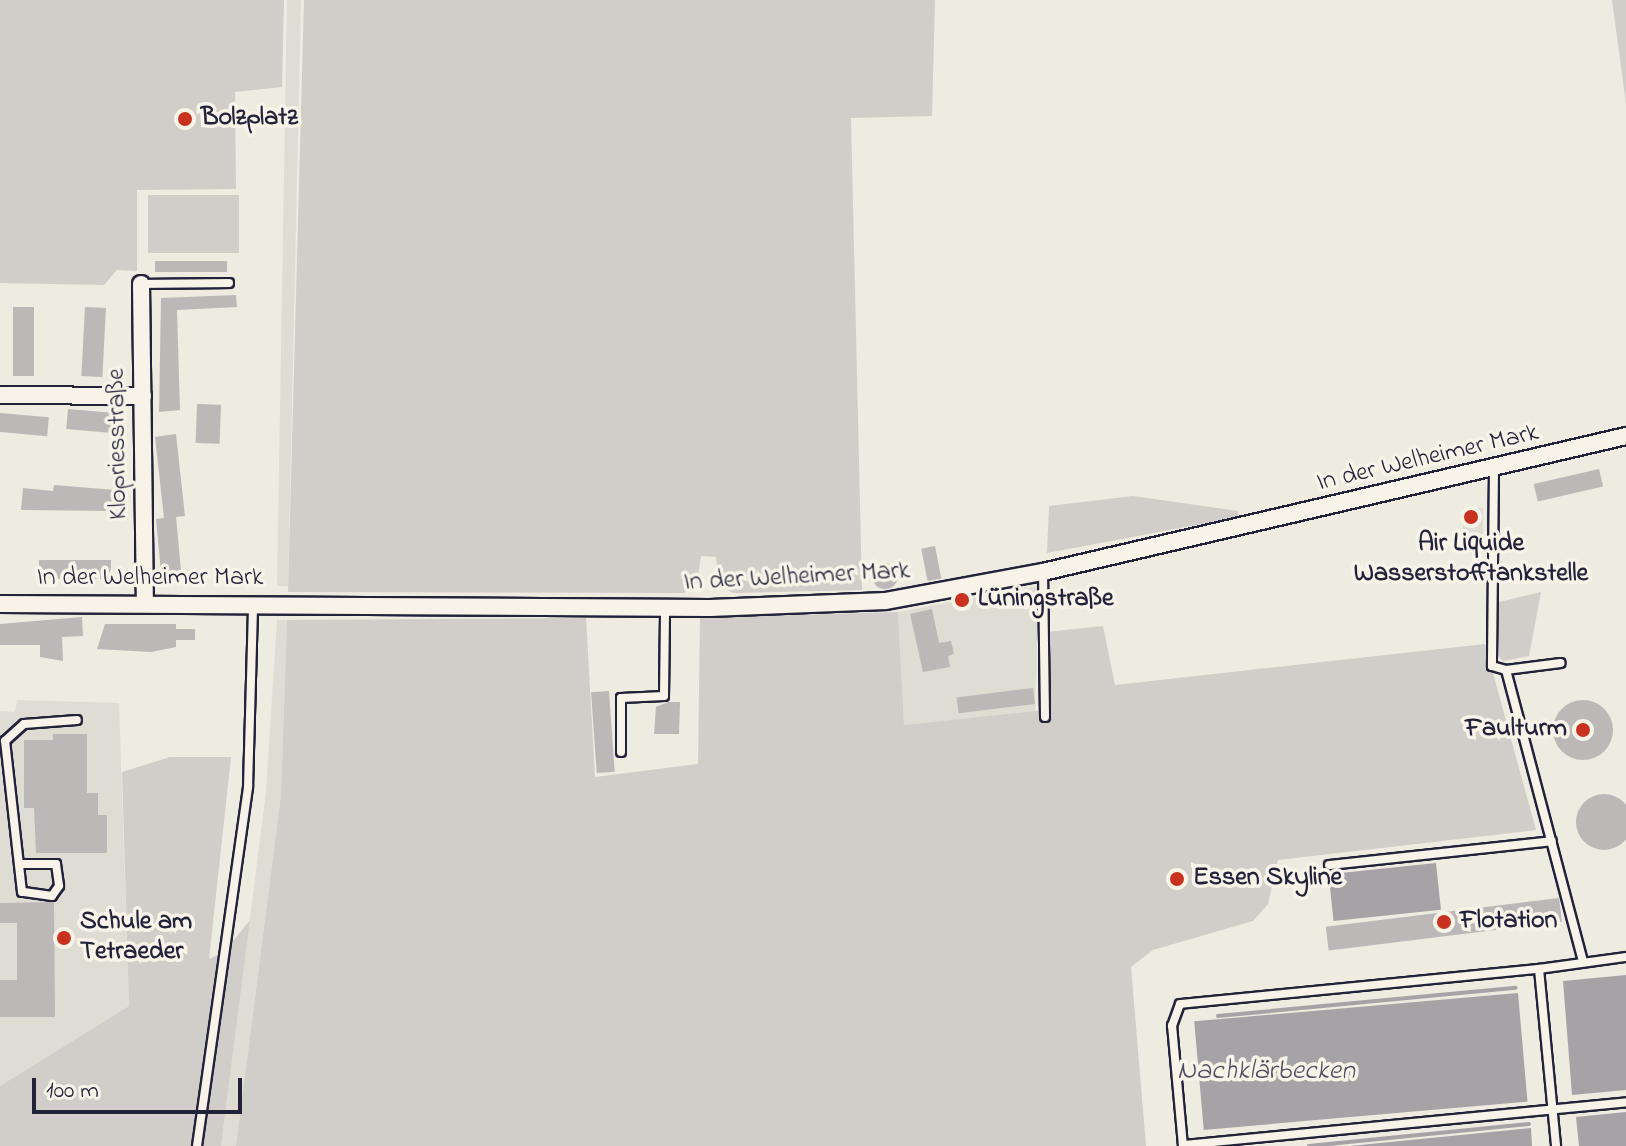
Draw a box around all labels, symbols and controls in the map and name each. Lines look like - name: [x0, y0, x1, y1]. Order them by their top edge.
- place label: Bolzplatz: [201, 103, 298, 135]
- marker: Bolzplatz: [176, 110, 194, 128]
- street label: Klopriesstraße: [102, 368, 136, 520]
- street label: In der Welheimer Mark: [1314, 418, 1542, 500]
- marker: Air Liquide Wasserstofftankstelle: [1462, 508, 1480, 526]
- place label: Air Liquide Wasserstofftankstelle: [1354, 529, 1588, 590]
- street label: In der Welheimer Mark: [683, 556, 911, 600]
- street label: In der Welheimer Mark: [37, 563, 263, 595]
- place label: Lüningstraße: [978, 584, 1114, 616]
- marker: Lüningstraße: [953, 591, 971, 609]
- place label: Faulturm: [1465, 714, 1567, 746]
- marker: Faulturm: [1574, 721, 1592, 739]
- place label: Essen Skyline: [1193, 863, 1342, 895]
- marker: Essen Skyline: [1168, 870, 1186, 888]
- place label: Flotation: [1460, 906, 1557, 938]
- place label: Schule am Tetraeder: [80, 907, 192, 968]
- marker: Flotation: [1435, 913, 1453, 931]
- marker: Schule am Tetraeder: [55, 929, 73, 947]
- water label: Nachklärbecken: [1177, 1055, 1355, 1089]
- scale bar: [36, 1062, 246, 1112]
- text: 100 m: [46, 1074, 99, 1109]

